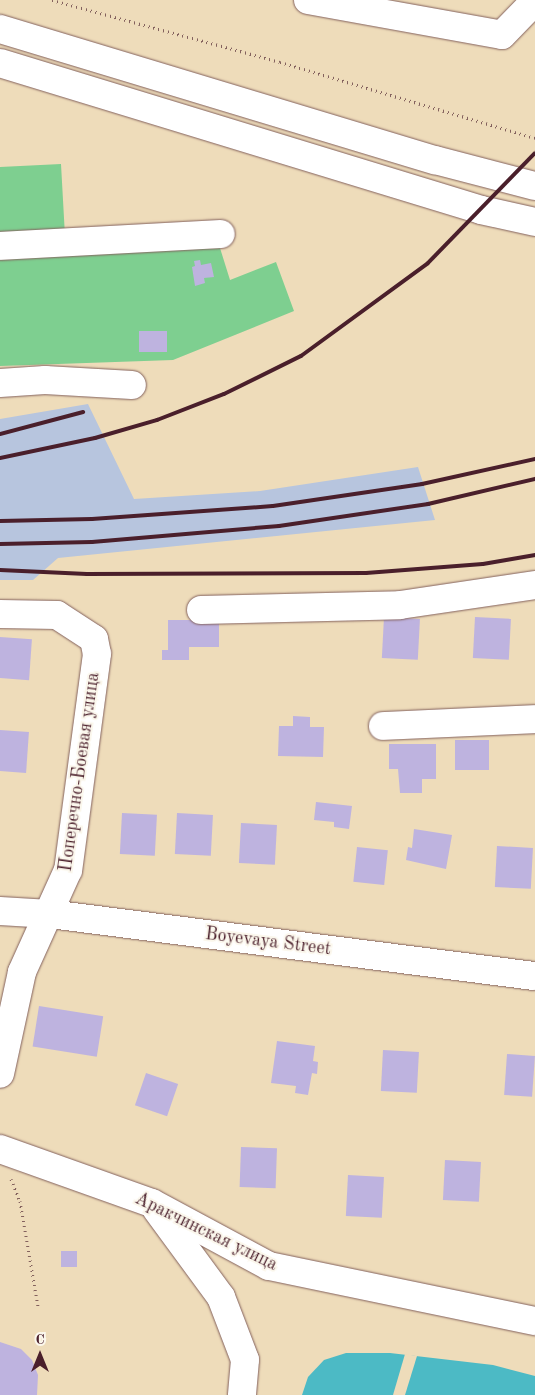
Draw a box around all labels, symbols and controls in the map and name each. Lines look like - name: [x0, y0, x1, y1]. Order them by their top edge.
- street label: Поперечно-Боевая улица: [55, 671, 105, 873]
- street label: Boyevaya Street: [204, 924, 332, 960]
- street label: Аракчинская улица: [131, 1188, 281, 1276]
- north arrow: [15, 1330, 65, 1380]
- text: С: [35, 1333, 45, 1347]

